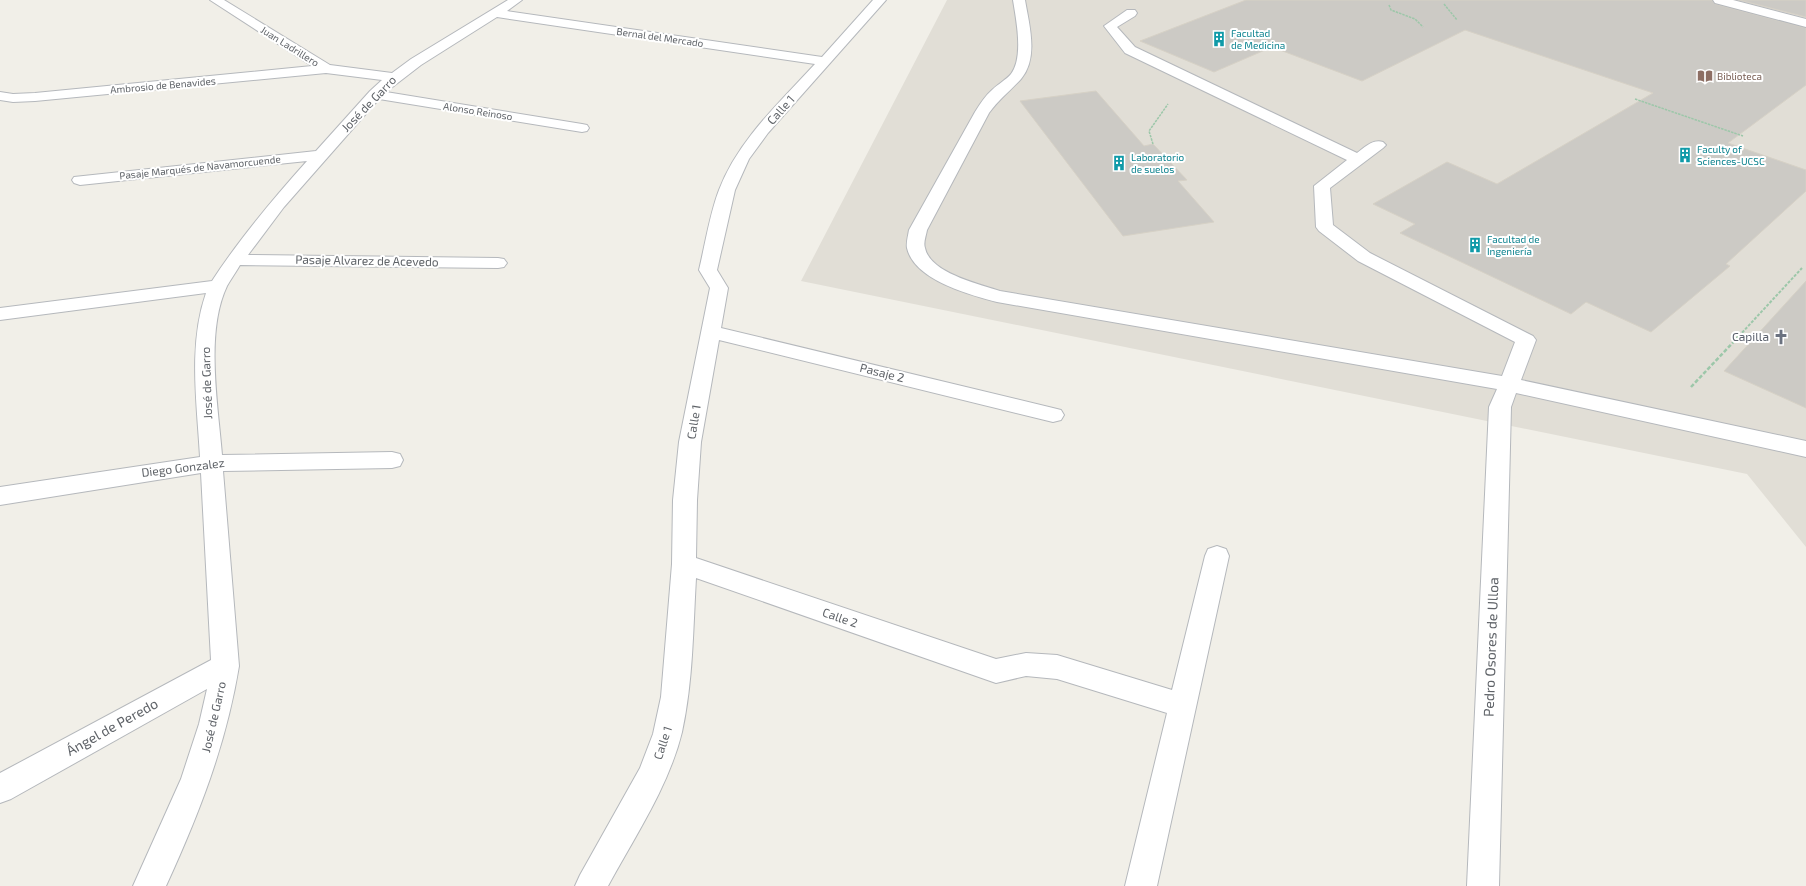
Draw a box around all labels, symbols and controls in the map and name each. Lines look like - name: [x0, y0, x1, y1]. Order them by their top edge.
- street label: Juan Ladrillero: [259, 23, 322, 69]
- street label: Bernal del Mercado: [616, 25, 705, 49]
- place label: Facultad de Medicina: [1231, 27, 1285, 51]
- building icon: Facultad de Medicina: [1210, 30, 1228, 48]
- library icon: Biblioteca: [1696, 67, 1714, 85]
- place label: Biblioteca: [1717, 70, 1762, 82]
- street label: José de Garro: [338, 72, 399, 134]
- street label: Ambrosio de Benavides: [110, 74, 216, 96]
- street label: Calle 1: [764, 92, 797, 127]
- street label: Alonso Reinoso: [443, 100, 514, 122]
- place label: Faculty of Sciences-UCSC: [1697, 143, 1765, 167]
- building icon: Faculty of Sciences-UCSC: [1676, 146, 1694, 164]
- place label: Laboratorio de suelos: [1131, 151, 1184, 175]
- street label: Pasaje Marqués de Navamorcuende: [119, 153, 281, 181]
- building icon: Laboratorio de suelos: [1110, 154, 1128, 172]
- place label: Facultad de Ingeniería: [1487, 233, 1540, 257]
- building icon: Facultad de Ingeniería: [1466, 236, 1484, 254]
- street label: Pasaje Alvarez de Acevedo: [295, 252, 439, 269]
- church icon: Capilla: [1772, 328, 1790, 346]
- place label: Capilla: [1732, 329, 1769, 343]
- street label: José de Garro: [198, 346, 214, 420]
- street label: Pasaje 2: [858, 360, 906, 385]
- street label: Calle 1: [683, 404, 703, 440]
- street label: Diego Gonzalez: [140, 455, 225, 479]
- street label: Pedro Osores de Ulloa: [1480, 577, 1501, 717]
- street label: Calle 2: [821, 605, 860, 630]
- street label: José de Garro: [198, 680, 228, 754]
- street label: Ángel de Peredo: [63, 694, 161, 759]
- street label: Calle 1: [650, 724, 674, 761]

